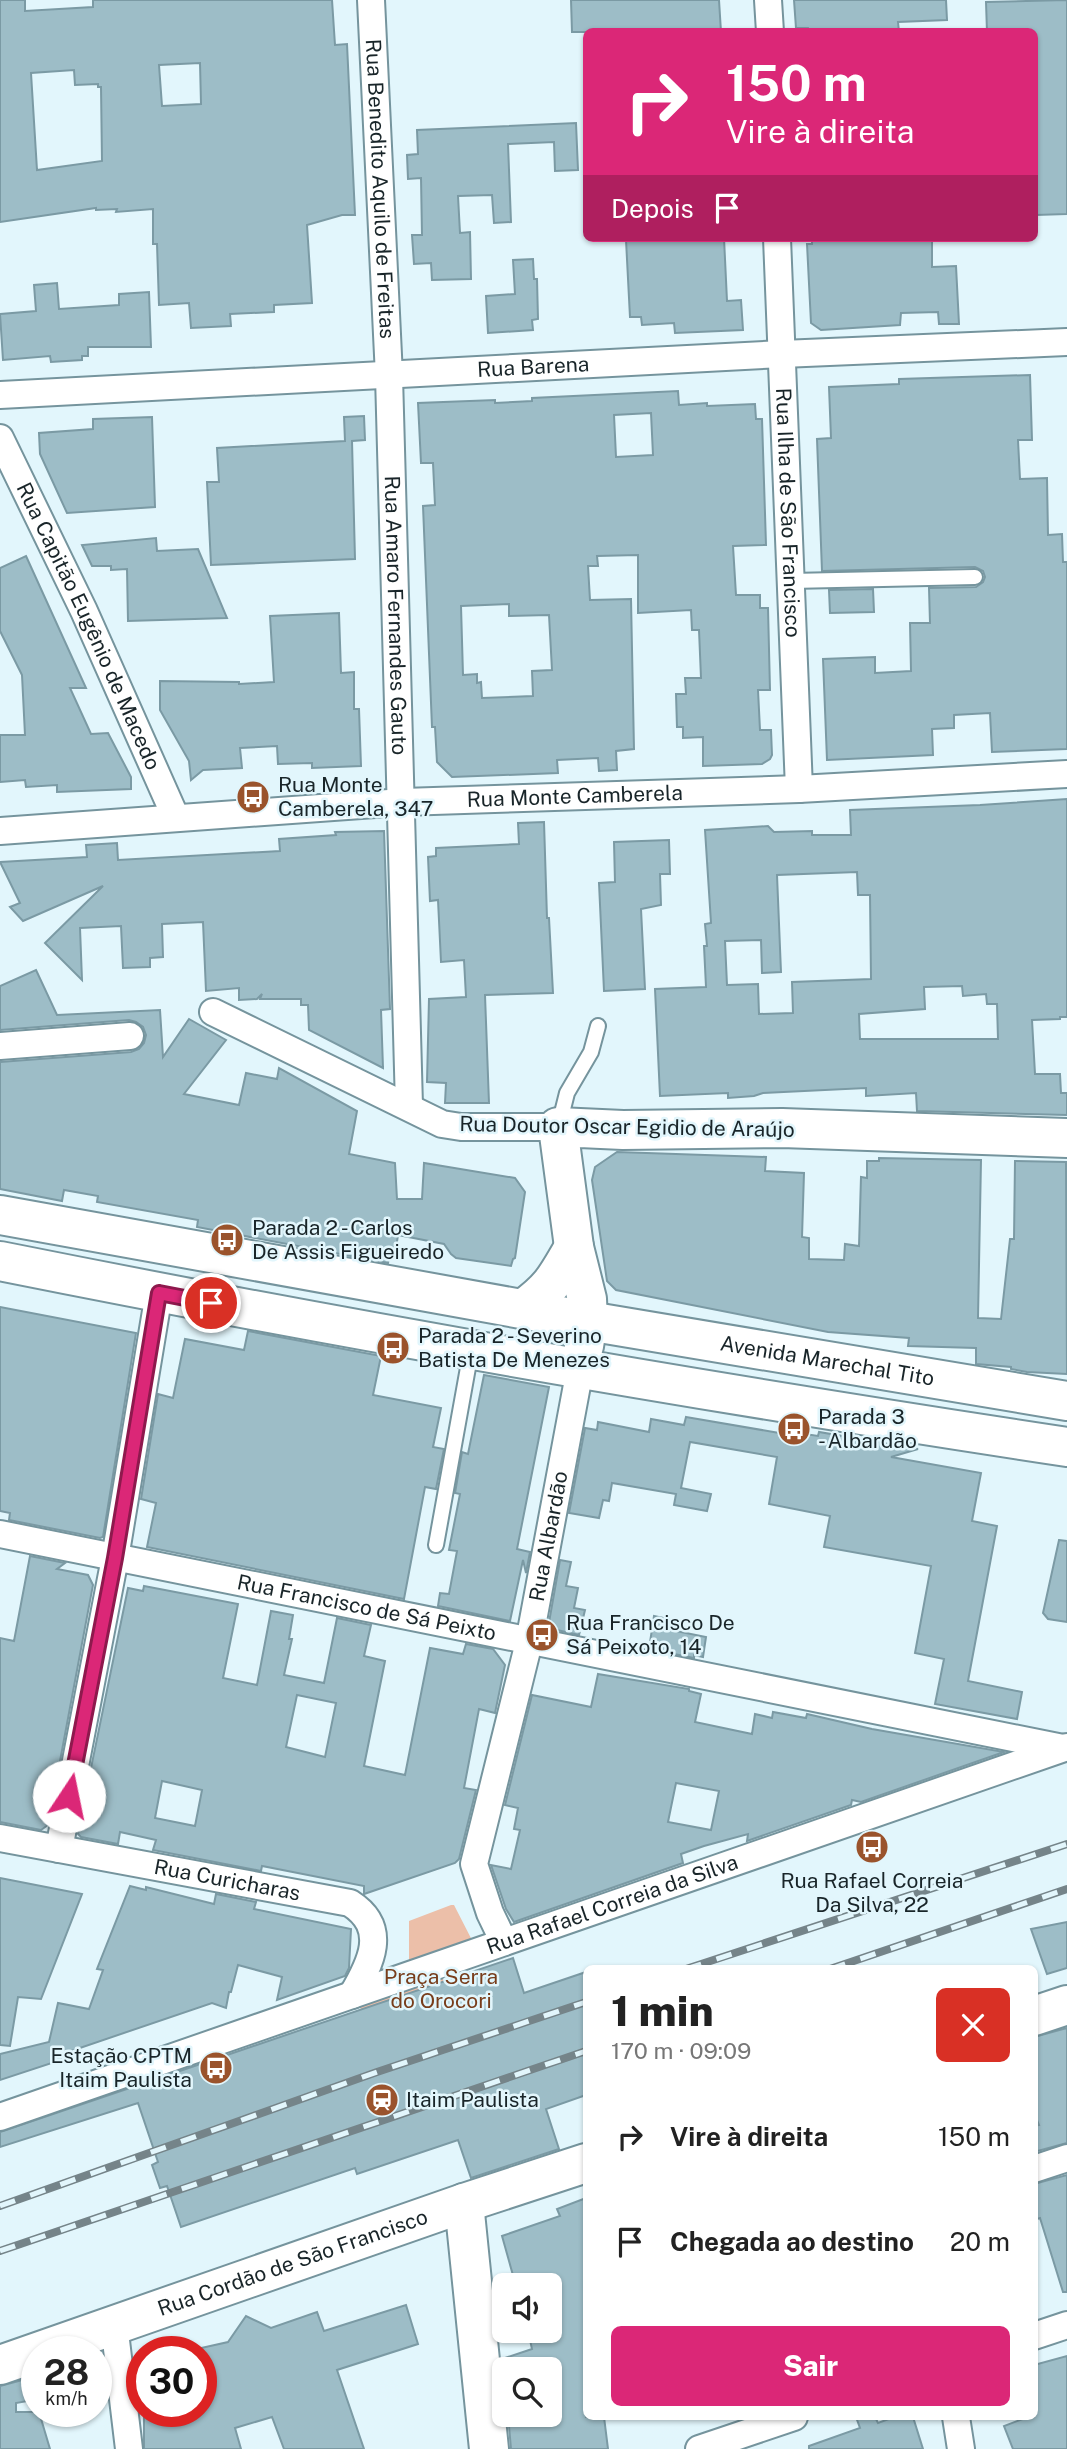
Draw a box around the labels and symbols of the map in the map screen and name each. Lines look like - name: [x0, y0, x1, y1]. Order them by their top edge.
- street label: Rua Benedito Aquilo de Freitas: [361, 38, 400, 339]
- street label: Rua Barena: [476, 351, 590, 382]
- street label: Rua Ilha de São Francisco: [771, 387, 806, 638]
- street label: Rua Amaro Fernandes Gauto: [380, 475, 412, 756]
- street label: Rua Capitão Eugênio de Macedo: [11, 478, 166, 774]
- place label: Rua Monte Camberela, 347: [278, 772, 433, 821]
- bus stop icon: Rua Monte Camberela, 347: [234, 778, 272, 816]
- street label: Rua Monte Camberela: [466, 780, 683, 812]
- street label: Rua Doutor Oscar Egidio de Araújo: [459, 1111, 795, 1142]
- place label: Parada 2 - Carlos De Assis Figueiredo: [252, 1215, 444, 1264]
- bus stop icon: Parada 2 - Carlos De Assis Figueiredo: [208, 1221, 246, 1259]
- pin: [181, 1273, 241, 1333]
- place label: Parada 2 - Severino Batista De Menezes: [418, 1323, 610, 1372]
- bus stop icon: Parada 2 - Severino Batista De Menezes: [374, 1329, 412, 1367]
- street label: Avenida Marechal Tito: [718, 1330, 936, 1391]
- place label: Parada 3 - Albardão: [818, 1404, 917, 1453]
- bus stop icon: Parada 3 - Albardão: [775, 1410, 813, 1448]
- street label: Rua Albardão: [524, 1469, 573, 1604]
- street label: Rua Francisco de Sá Peixto: [235, 1569, 498, 1646]
- place label: Rua Francisco De Sá Peixoto, 14: [566, 1610, 735, 1659]
- bus stop icon: Rua Francisco De Sá Peixoto, 14: [523, 1616, 561, 1654]
- position arrow: [32, 1759, 106, 1833]
- bus stop icon: Rua Rafael Correia Da Silva, 22: [853, 1828, 891, 1866]
- street label: Rua Rafael Correia da Silva: [483, 1849, 741, 1959]
- street label: Rua Curicharas: [152, 1854, 302, 1906]
- place label: Rua Rafael Correia Da Silva, 22: [781, 1868, 963, 1917]
- park label: Praça Serra do Orocori: [384, 1964, 498, 2013]
- place label: Estação CPTM Itaim Paulista: [50, 2043, 192, 2092]
- bus stop icon: Estação CPTM Itaim Paulista: [197, 2049, 235, 2087]
- station icon: Itaim Paulista: [363, 2081, 401, 2119]
- place label: Itaim Paulista: [406, 2087, 539, 2112]
- street label: Rua Cordão de São Francisco: [154, 2204, 431, 2321]
- speed limit sign: 30: [126, 2336, 217, 2427]

